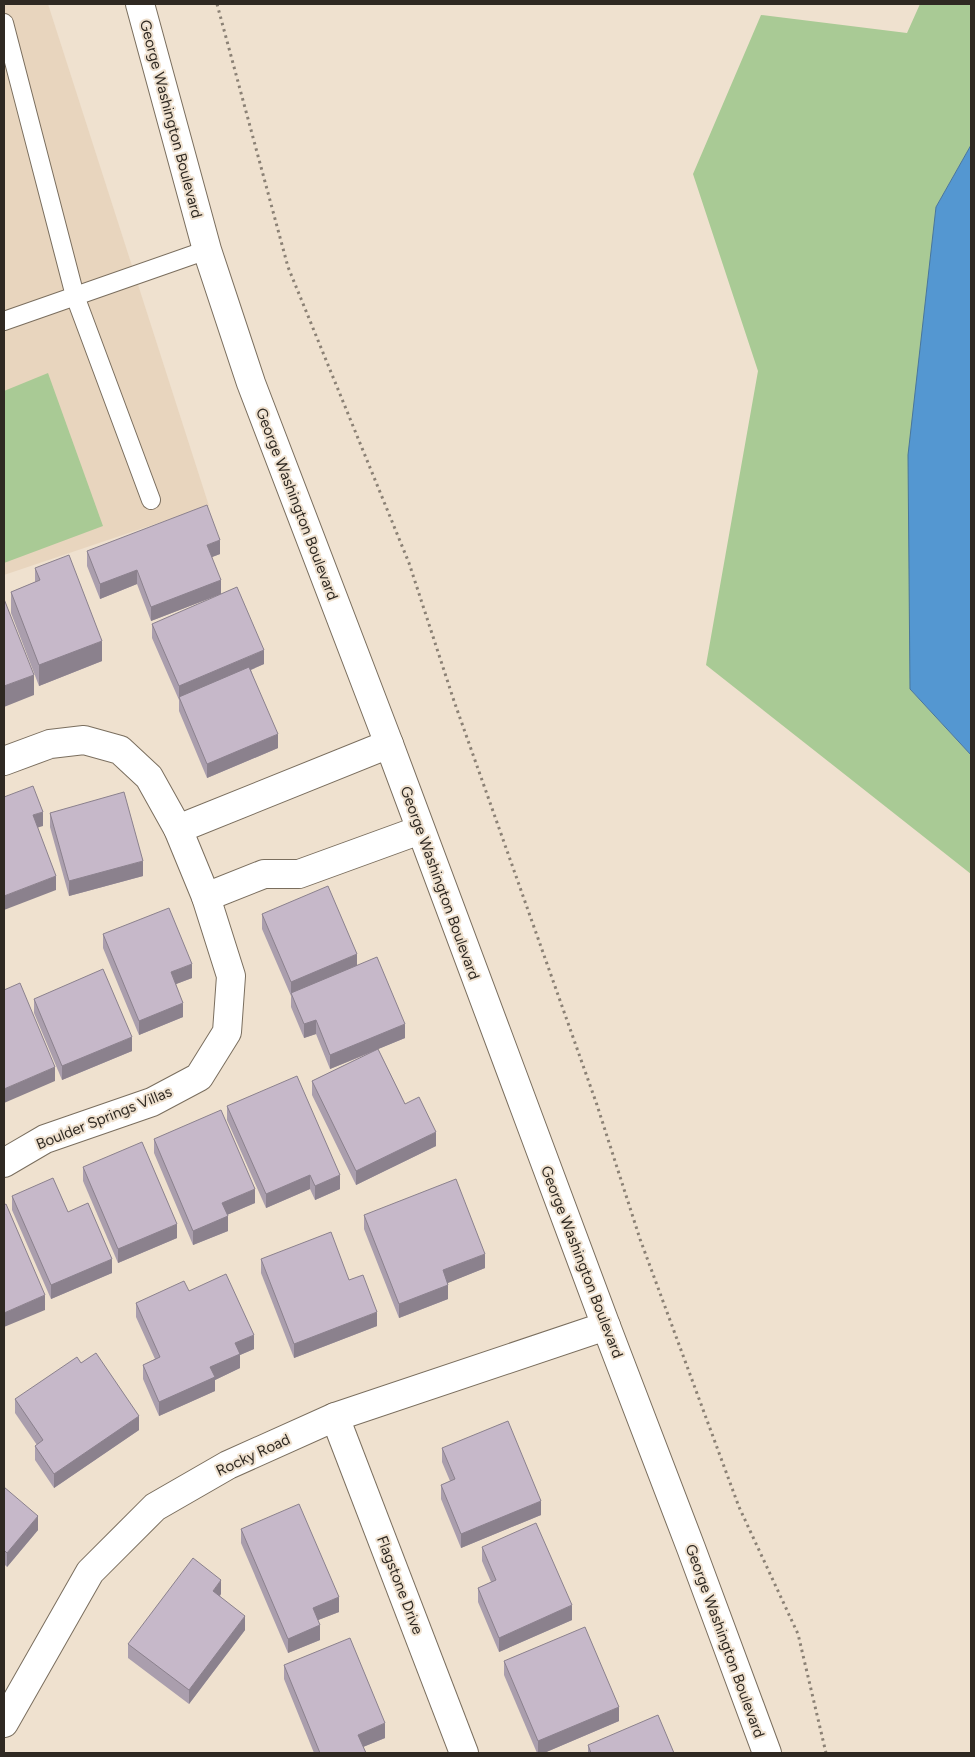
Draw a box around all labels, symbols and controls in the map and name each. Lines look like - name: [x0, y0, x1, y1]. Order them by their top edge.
- street label: George Washington Boulevard: [136, 18, 206, 220]
- street label: George Washington Boulevard: [252, 405, 342, 603]
- street label: George Washington Boulevard: [397, 784, 483, 982]
- street label: Boulder Springs Villas: [33, 1083, 175, 1153]
- street label: George Washington Boulevard: [537, 1163, 627, 1361]
- street label: Rocky Road: [213, 1430, 293, 1480]
- street label: Flagstone Drive: [373, 1533, 427, 1637]
- street label: George Washington Boulevard: [682, 1542, 768, 1740]

